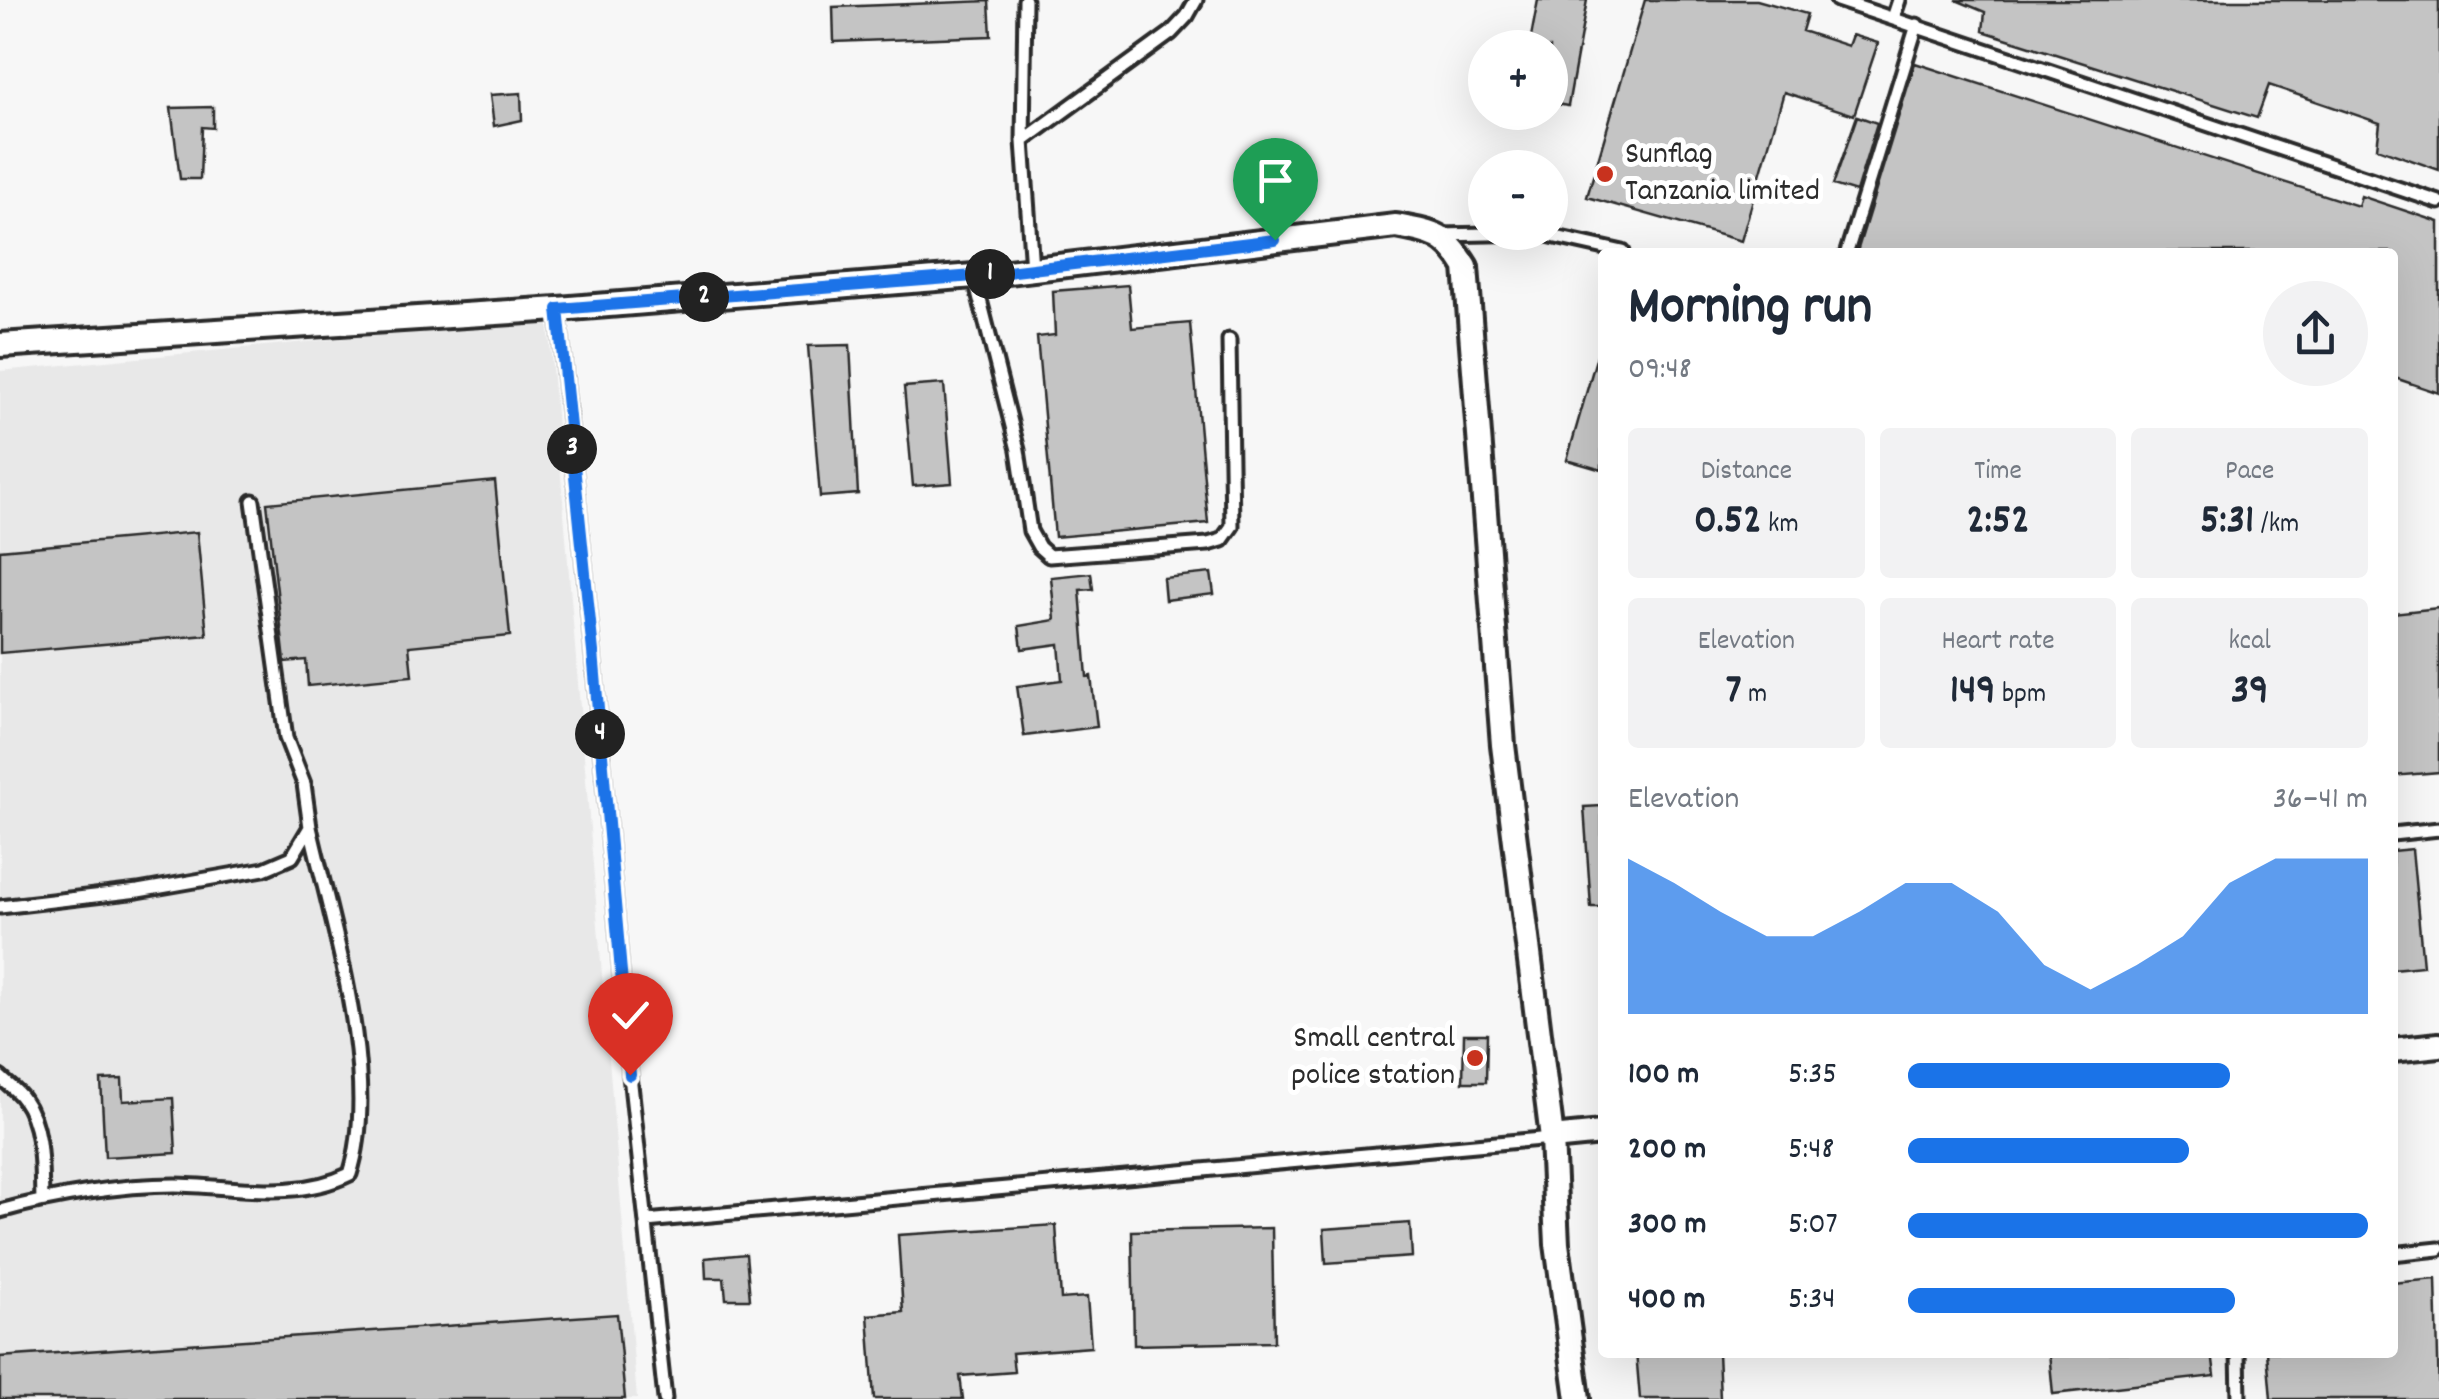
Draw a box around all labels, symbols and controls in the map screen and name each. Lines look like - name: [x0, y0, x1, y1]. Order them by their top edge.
- map controls: [1468, 30, 1568, 250]
- button: +: [1468, 30, 1568, 130]
- place label: Sunflag Tanzania limited: [1625, 133, 1820, 216]
- pin: [1233, 138, 1318, 241]
- button: −: [1468, 150, 1568, 250]
- icon: arrive: [1248, 153, 1303, 208]
- marker: Sunflag Tanzania limited: [1594, 163, 1616, 185]
- pin: 1: [965, 249, 1015, 299]
- text: 1: [987, 254, 993, 294]
- text: Morning run: [1628, 271, 1872, 350]
- pin: 2: [679, 272, 729, 322]
- text: 2: [698, 277, 710, 317]
- button: share: [2263, 281, 2368, 386]
- text: 09:48: [1628, 348, 1692, 394]
- pin: 3: [547, 424, 597, 474]
- text: 3: [566, 429, 578, 469]
- text: Distance: [1701, 453, 1792, 493]
- text: Time: [1974, 453, 2022, 493]
- text: Pace: [2225, 453, 2274, 493]
- text: 0.52: [1694, 493, 1762, 553]
- text: 2:52: [1966, 493, 2030, 553]
- text: 5:31: [2200, 493, 2254, 553]
- text: km: [1762, 506, 1799, 546]
- text: /km: [2254, 506, 2299, 546]
- text: Elevation: [1698, 623, 1795, 663]
- text: Heart rate: [1941, 623, 2055, 663]
- text: kcal: [2228, 623, 2271, 663]
- text: 7: [1725, 663, 1742, 723]
- text: 149: [1950, 663, 1996, 723]
- text: 39: [2231, 663, 2269, 723]
- text: m: [1742, 676, 1767, 716]
- text: bpm: [1996, 676, 2046, 716]
- pin: 4: [575, 709, 625, 759]
- text: 4: [594, 714, 606, 754]
- text: Elevation: [1628, 778, 1739, 824]
- text: 36–41 m: [2273, 778, 2368, 824]
- pin: [588, 973, 673, 1076]
- icon: check: [603, 988, 658, 1043]
- place label: Small central police station: [1291, 1017, 1455, 1100]
- marker: Small central police station: [1464, 1047, 1486, 1069]
- text: 100 m: [1628, 1053, 1699, 1099]
- text: 5:35: [1788, 1053, 1837, 1099]
- text: 200 m: [1628, 1128, 1706, 1174]
- text: 5:48: [1788, 1128, 1834, 1174]
- text: 300 m: [1628, 1203, 1706, 1249]
- text: 5:07: [1788, 1203, 1838, 1249]
- text: 400 m: [1628, 1278, 1705, 1324]
- text: 5:34: [1788, 1278, 1836, 1324]

